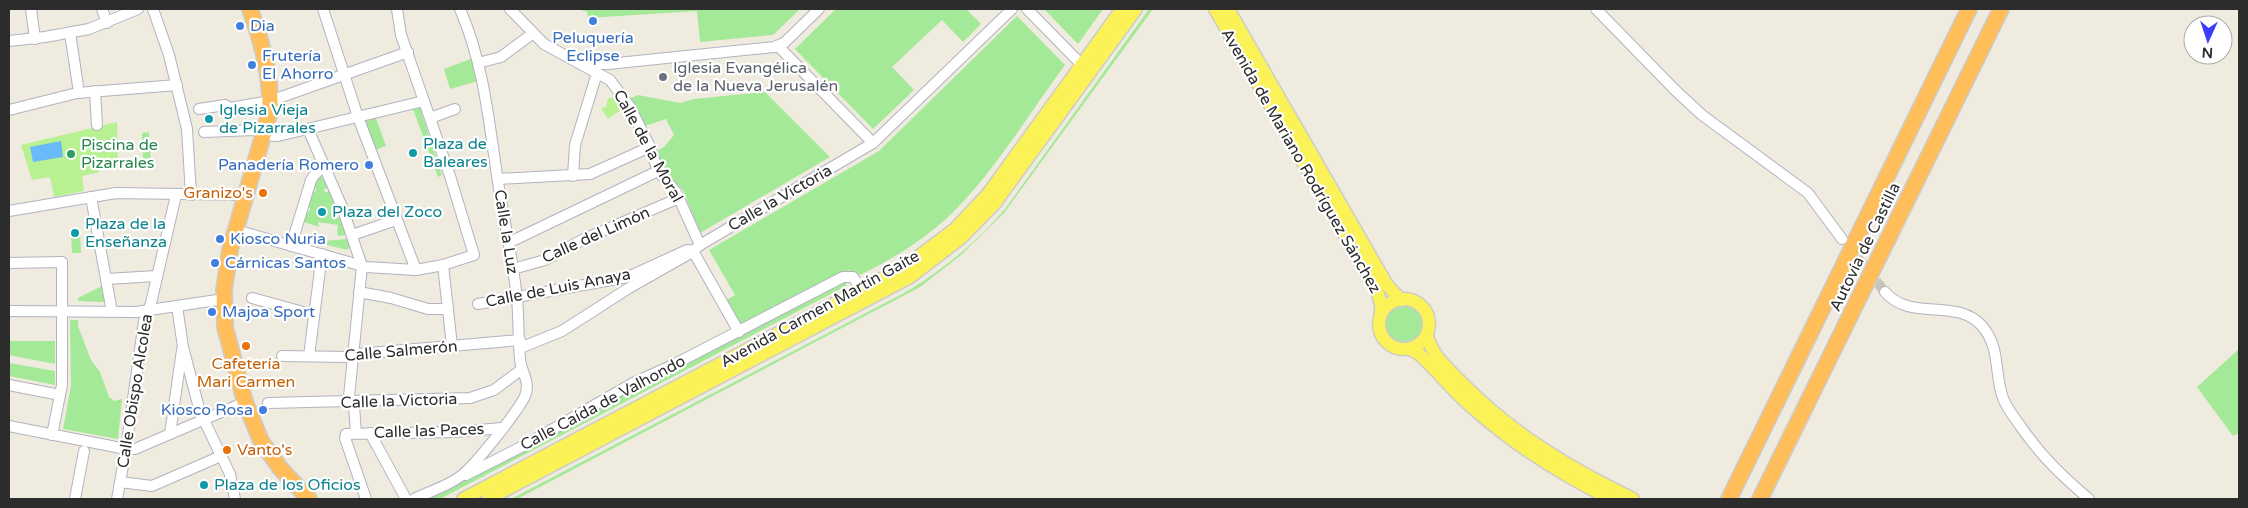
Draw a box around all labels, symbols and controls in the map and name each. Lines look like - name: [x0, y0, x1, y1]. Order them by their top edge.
- marker: Peluquería Eclipse: [587, 15, 599, 27]
- north arrow: [2183, 15, 2233, 65]
- place label: Dia: [250, 16, 275, 36]
- marker: Dia: [234, 20, 246, 32]
- street label: Avenida de Mariano Rodríguez Sánchez: [1217, 25, 1385, 297]
- place label: Peluquería Eclipse: [552, 28, 634, 66]
- text: N: [2201, 44, 2213, 61]
- place label: Frutería El Ahorro: [262, 46, 333, 84]
- place label: Iglesia Evangélica de la Nueva Jerusalén: [673, 58, 838, 96]
- marker: Frutería El Ahorro: [246, 59, 258, 71]
- marker: Iglesia Evangélica de la Nueva Jerusalén: [657, 71, 669, 83]
- street label: Calle de la Moral: [609, 86, 687, 206]
- place label: Iglesia Vieja de Pizarrales: [219, 100, 316, 138]
- marker: Iglesia Vieja de Pizarrales: [203, 113, 215, 125]
- place label: Plaza de Baleares: [423, 134, 488, 172]
- place label: Piscina de Pizarrales: [81, 135, 158, 173]
- marker: Plaza de Baleares: [407, 147, 419, 159]
- marker: Piscina de Pizarrales: [65, 148, 77, 160]
- place label: Panadería Romero: [218, 155, 359, 175]
- marker: Panadería Romero: [363, 159, 375, 171]
- street label: Calle la Victoria: [724, 160, 836, 236]
- street label: Autovía de Castilla: [1825, 179, 1905, 315]
- place label: Granizo's: [183, 183, 253, 203]
- marker: Granizo's: [257, 187, 269, 199]
- street label: Calle la Luz: [489, 188, 523, 276]
- place label: Plaza del Zoco: [332, 202, 442, 222]
- street label: Calle del Limón: [539, 202, 653, 268]
- marker: Plaza del Zoco: [316, 206, 328, 218]
- place label: Plaza de la Enseñanza: [85, 214, 167, 252]
- marker: Plaza de la Enseñanza: [69, 227, 81, 239]
- place label: Kiosco Nuria: [230, 229, 326, 249]
- marker: Kiosco Nuria: [214, 233, 226, 245]
- street label: Avenida Carmen Martín Gaite: [717, 246, 923, 372]
- place label: Cárnicas Santos: [225, 253, 346, 273]
- marker: Cárnicas Santos: [209, 257, 221, 269]
- street label: Calle de Luis Anaya: [484, 264, 632, 312]
- place label: Majoa Sport: [222, 302, 315, 322]
- marker: Majoa Sport: [206, 306, 218, 318]
- street label: Calle Obispo Alcolea: [113, 312, 157, 470]
- street label: Calle Salmerón: [344, 336, 458, 366]
- marker: Cafetería Mari Carmen: [240, 340, 252, 352]
- street label: Calle Caída de Valhondo: [517, 351, 689, 455]
- place label: Cafetería Mari Carmen: [197, 354, 295, 392]
- street label: Calle la Victoria: [340, 389, 458, 413]
- place label: Kiosco Rosa: [161, 400, 253, 420]
- marker: Kiosco Rosa: [257, 404, 269, 416]
- street label: Calle las Paces: [373, 419, 485, 443]
- place label: Vanto's: [237, 440, 293, 460]
- marker: Vanto's: [221, 444, 233, 456]
- place label: Plaza de los Oficios: [214, 475, 361, 495]
- marker: Plaza de los Oficios: [198, 479, 210, 491]

